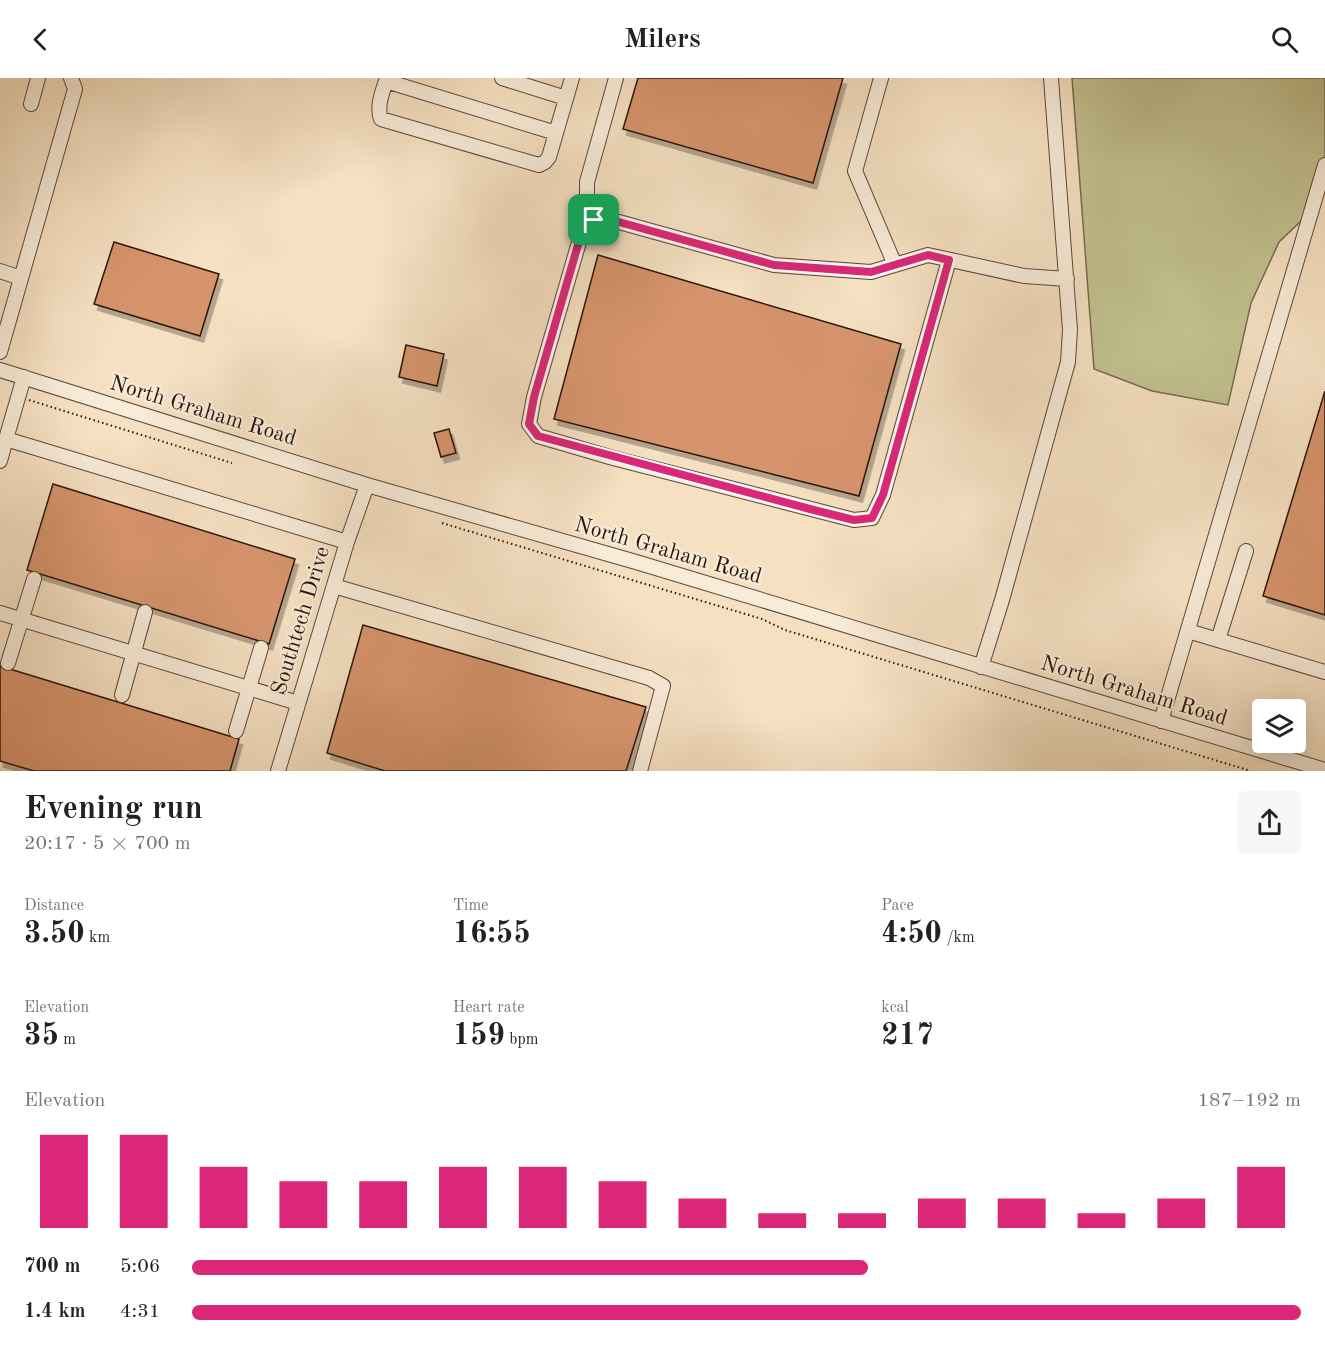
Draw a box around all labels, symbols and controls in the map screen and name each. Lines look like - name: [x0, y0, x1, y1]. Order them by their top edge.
- icon: back: [24, 23, 57, 56]
- icon: search: [1268, 23, 1301, 56]
- text: Milers: [624, 26, 701, 53]
- pin: [568, 194, 619, 245]
- icon: arrive: [577, 203, 610, 236]
- street label: North Graham Road: [107, 372, 299, 450]
- street label: North Graham Road: [572, 514, 764, 588]
- street label: Southtech Drive: [268, 544, 334, 698]
- street label: North Graham Road: [1038, 652, 1230, 730]
- map controls: [1252, 699, 1306, 753]
- button: layers: [1252, 699, 1306, 753]
- button: share: [1238, 791, 1301, 854]
- text: Evening run: [24, 793, 203, 826]
- text: 20:17 · 5 × 700 m: [24, 834, 191, 854]
- text: Distance: [24, 898, 84, 914]
- text: Time: [453, 898, 488, 914]
- text: Pace: [881, 898, 914, 914]
- text: 3.50: [24, 919, 85, 949]
- text: 16:55: [453, 919, 531, 949]
- text: 4:50: [881, 919, 942, 949]
- text: km: [85, 930, 110, 946]
- text: /km: [942, 930, 975, 946]
- text: Elevation: [24, 1000, 89, 1016]
- text: Heart rate: [453, 1000, 525, 1016]
- text: kcal: [881, 1000, 909, 1016]
- text: 35: [24, 1021, 59, 1051]
- text: 159: [453, 1021, 505, 1051]
- text: 217: [881, 1021, 934, 1051]
- text: m: [59, 1032, 76, 1048]
- text: bpm: [505, 1032, 539, 1048]
- text: Elevation: [24, 1091, 105, 1111]
- text: 187–192 m: [1198, 1091, 1301, 1111]
- text: 700 m: [24, 1257, 80, 1277]
- text: 5:06: [120, 1257, 160, 1277]
- text: 1.4 km: [24, 1302, 86, 1322]
- text: 4:31: [120, 1302, 160, 1322]

